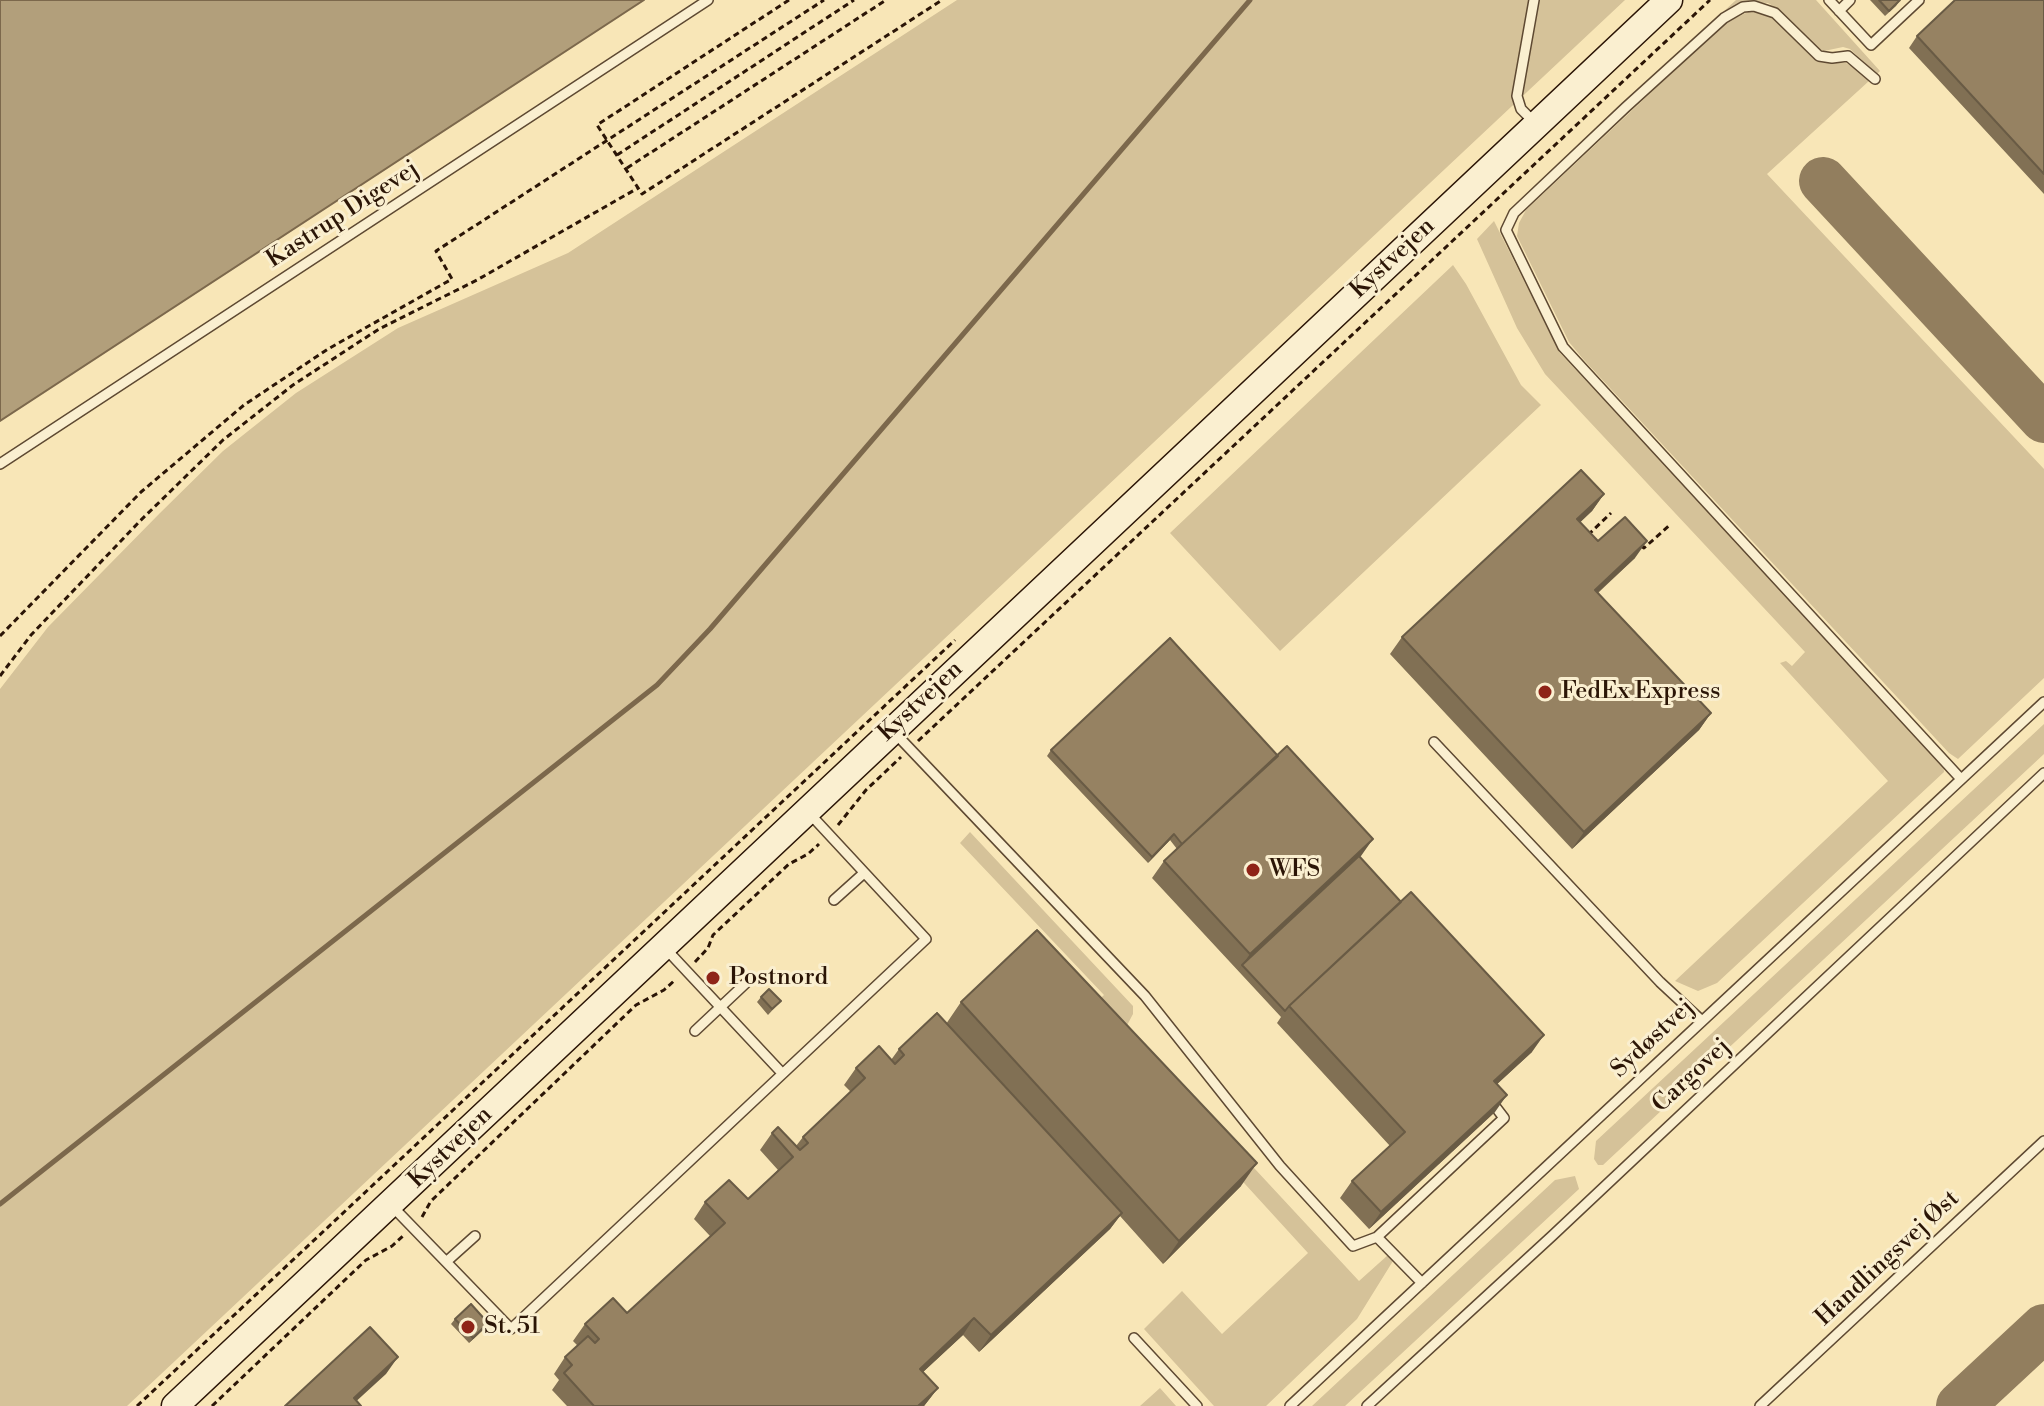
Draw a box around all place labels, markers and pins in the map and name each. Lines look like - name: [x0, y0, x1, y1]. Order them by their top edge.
- place label: FedEx Express: [1561, 678, 1721, 706]
- marker: FedEx Express: [1536, 683, 1554, 701]
- place label: WFS: [1269, 856, 1320, 884]
- marker: WFS: [1244, 861, 1262, 879]
- place label: Postnord: [729, 964, 828, 992]
- marker: Postnord: [704, 969, 722, 987]
- place label: St. 51: [484, 1313, 540, 1341]
- marker: St. 51: [459, 1318, 477, 1336]

